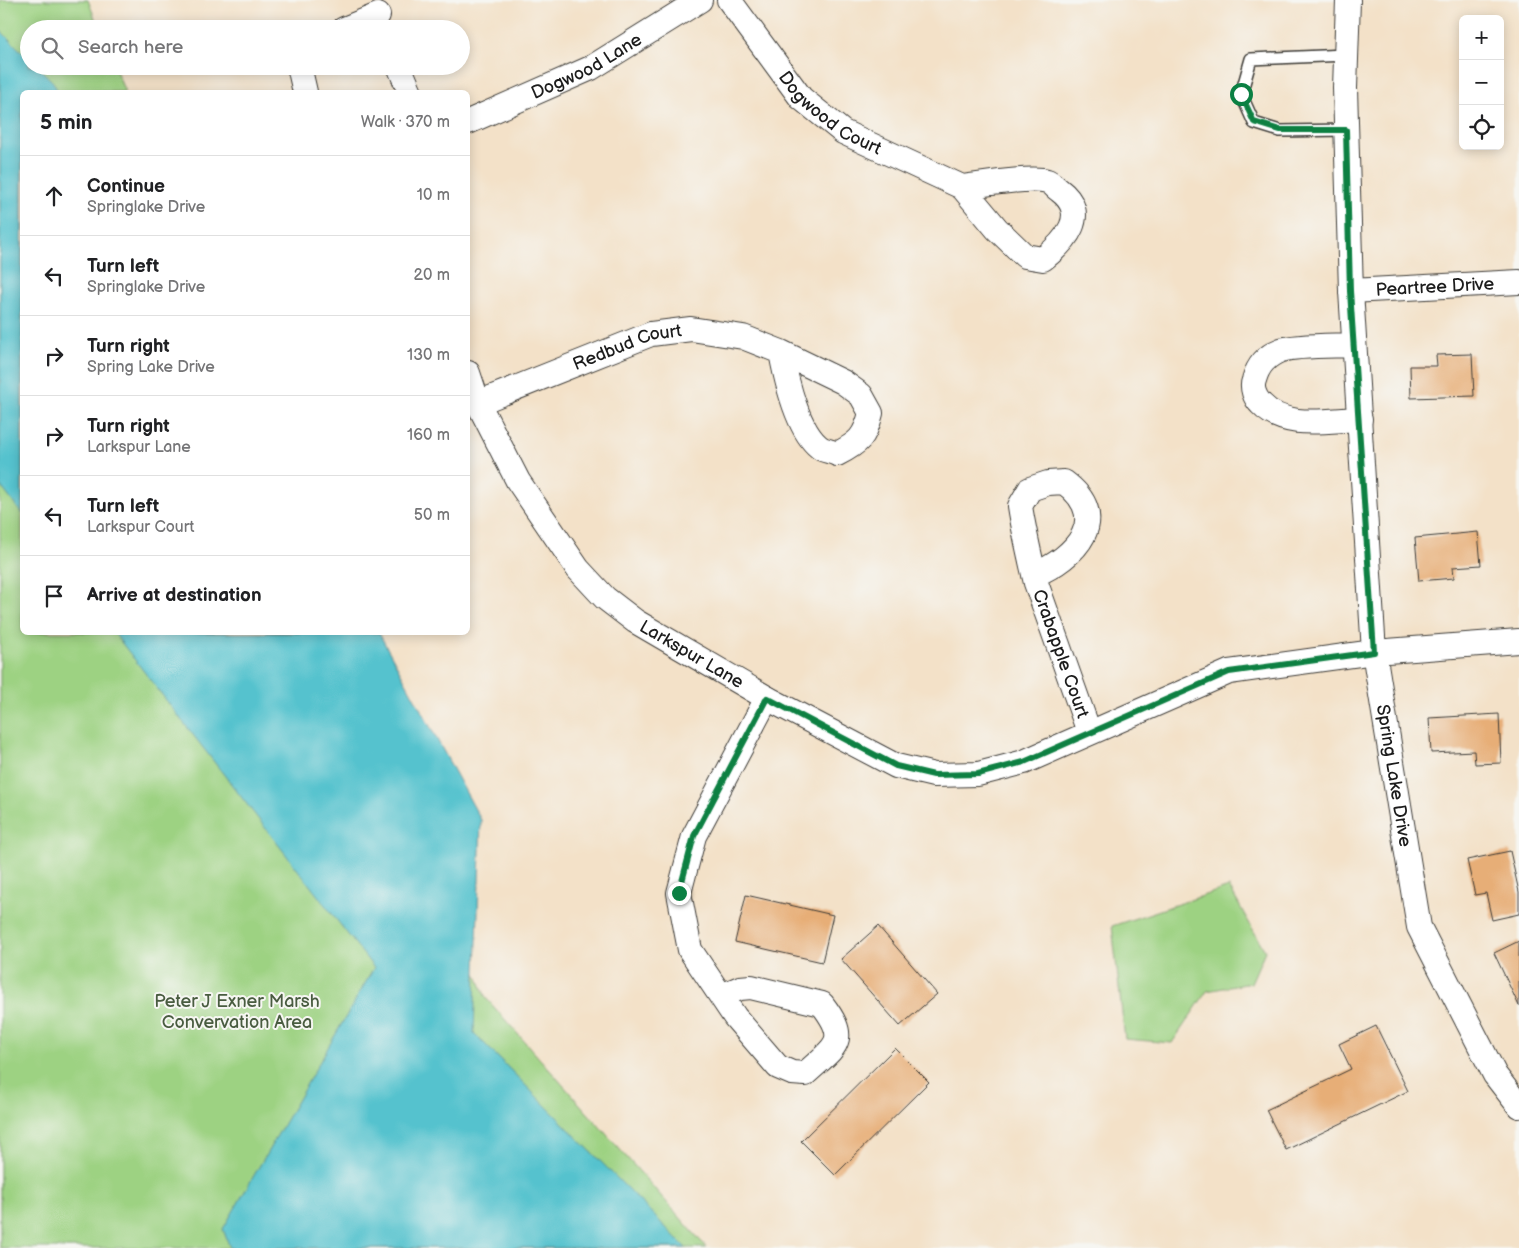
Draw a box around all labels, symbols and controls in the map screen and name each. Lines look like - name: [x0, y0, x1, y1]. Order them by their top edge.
- map controls: [1459, 15, 1504, 150]
- button: +: [1459, 15, 1504, 60]
- search box: [20, 20, 470, 75]
- street label: Dogwood Lane: [528, 29, 646, 104]
- icon: search: [38, 34, 66, 62]
- text: Search here: [78, 36, 183, 59]
- button: −: [1459, 60, 1504, 105]
- street label: Dogwood Court: [774, 67, 885, 160]
- route start: [1230, 83, 1253, 106]
- button: locate: [1459, 105, 1504, 150]
- text: 5 min: [40, 110, 93, 135]
- text: Walk · 370 m: [361, 113, 450, 132]
- text: Continue: [87, 175, 165, 198]
- icon: ahead: [40, 182, 68, 210]
- text: 10 m: [417, 186, 450, 205]
- text: Springlake Drive: [87, 198, 205, 217]
- text: Turn left: [87, 255, 159, 278]
- icon: left: [40, 262, 68, 290]
- text: 20 m: [414, 266, 450, 285]
- street label: Peartree Drive: [1375, 273, 1495, 301]
- text: Springlake Drive: [87, 278, 205, 297]
- street label: Redbud Court: [570, 320, 683, 375]
- text: Turn right: [87, 335, 170, 358]
- icon: right: [40, 342, 68, 370]
- text: 130 m: [407, 346, 450, 365]
- text: Spring Lake Drive: [87, 358, 215, 377]
- text: Turn right: [87, 415, 170, 438]
- icon: right: [40, 422, 68, 450]
- text: 160 m: [407, 426, 450, 445]
- text: Larkspur Lane: [87, 438, 191, 457]
- text: Turn left: [87, 495, 159, 518]
- icon: left: [40, 502, 68, 530]
- text: 50 m: [414, 506, 450, 525]
- text: Larkspur Court: [87, 518, 195, 537]
- icon: arrive: [40, 582, 68, 610]
- text: Arrive at destination: [87, 584, 262, 607]
- street label: Crabapple Court: [1028, 587, 1093, 721]
- street label: Larkspur Lane: [636, 616, 748, 693]
- street label: Spring Lake Drive: [1372, 703, 1416, 849]
- route end: [668, 882, 691, 905]
- park label: Peter J Exner Marsh Convervation Area: [154, 991, 320, 1033]

